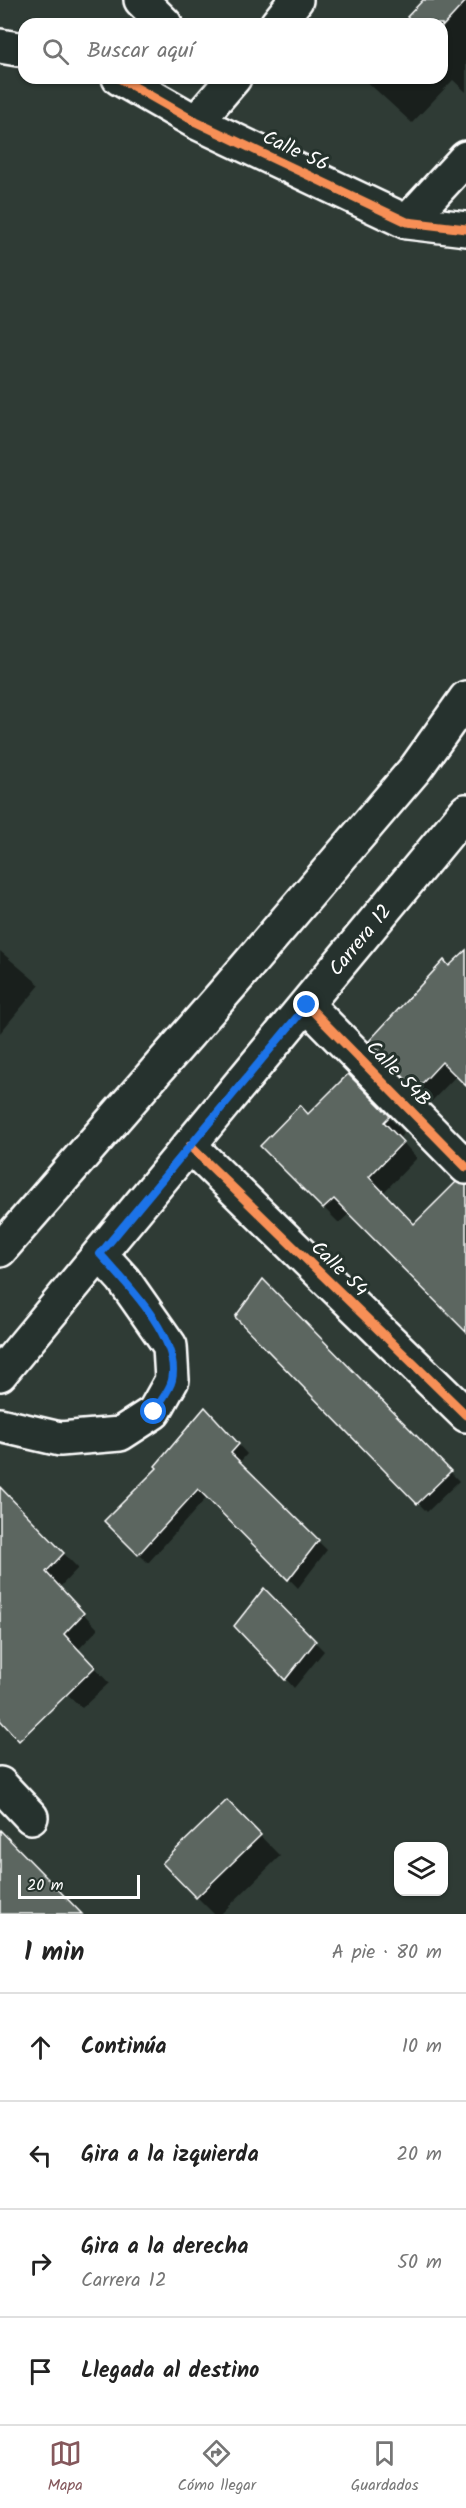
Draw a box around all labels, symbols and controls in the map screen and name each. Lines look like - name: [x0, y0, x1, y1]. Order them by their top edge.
- search box: [18, 18, 448, 84]
- text: Buscar aquí: [87, 34, 194, 69]
- icon: search: [39, 35, 72, 68]
- street label: Calle 56: [257, 123, 334, 181]
- street label: Carrera 12: [322, 898, 401, 984]
- route end: [293, 991, 319, 1017]
- street label: Calle 54B: [357, 1034, 438, 1115]
- street label: Calle 54: [302, 1234, 375, 1305]
- route start: [140, 1398, 166, 1424]
- map controls: [394, 1842, 448, 1896]
- button: layers: [394, 1842, 448, 1896]
- scale bar: [18, 1872, 140, 1900]
- text: 20 m: [27, 1873, 63, 1898]
- text: 1 min: [24, 1932, 84, 1974]
- text: A pie · 80 m: [332, 1937, 442, 1969]
- text: Continúa: [81, 2030, 166, 2065]
- icon: ahead: [24, 2031, 57, 2064]
- text: 10 m: [402, 2031, 442, 2063]
- text: Gira a la izquierda: [81, 2138, 259, 2173]
- icon: left: [24, 2139, 57, 2172]
- text: 20 m: [396, 2139, 442, 2171]
- text: Gira a la derecha: [81, 2230, 248, 2265]
- icon: right: [24, 2247, 57, 2280]
- text: 50 m: [397, 2247, 442, 2279]
- text: Carrera 12: [81, 2265, 167, 2297]
- text: Llegada al destino: [81, 2354, 259, 2389]
- icon: arrive: [24, 2355, 57, 2388]
- tab: Mapa: [47, 2437, 83, 2498]
- tab: Cómo llegar: [177, 2437, 256, 2498]
- tab: Guardados: [351, 2437, 419, 2498]

